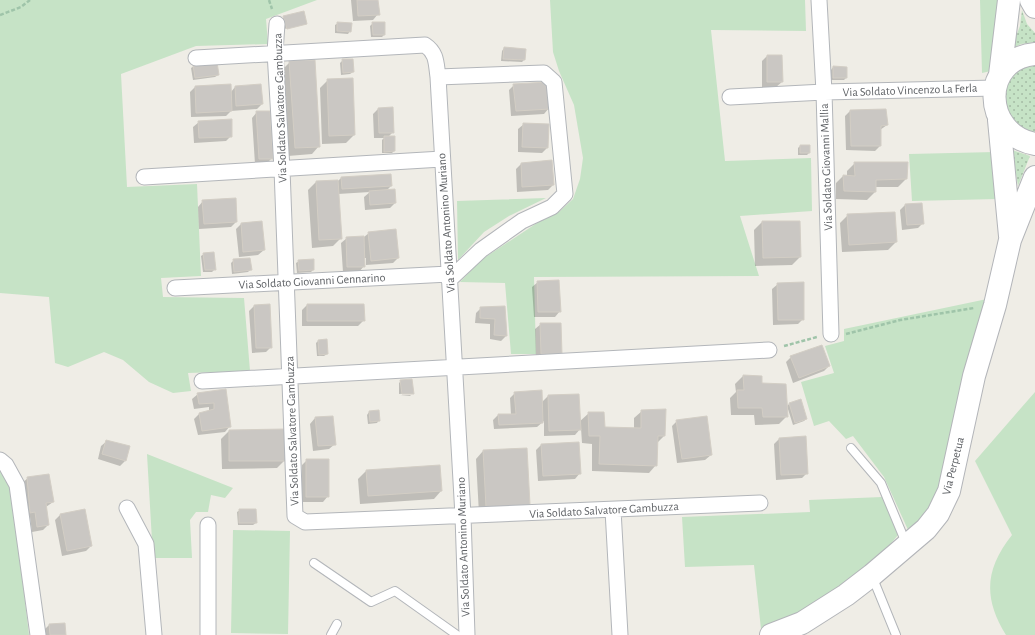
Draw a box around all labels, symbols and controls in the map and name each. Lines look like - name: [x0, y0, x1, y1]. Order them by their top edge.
- street label: Via Soldato Salvatore Gambuzza: [271, 33, 289, 183]
- street label: Via Soldato Vincenzo La Ferla: [842, 82, 978, 98]
- street label: Via Soldato Giovanni Mallia: [818, 103, 834, 231]
- street label: Via Soldato Antonino Muriano: [435, 153, 457, 293]
- street label: Via Soldato Giovanni Gennarino: [238, 271, 386, 291]
- street label: Via Soldato Salvatore Gambuzza: [283, 356, 301, 506]
- street label: Via Perpetua: [940, 435, 966, 496]
- street label: Via Soldato Antonino Muriano: [455, 477, 471, 617]
- street label: Via Soldato Salvatore Gambuzza: [529, 500, 680, 520]

